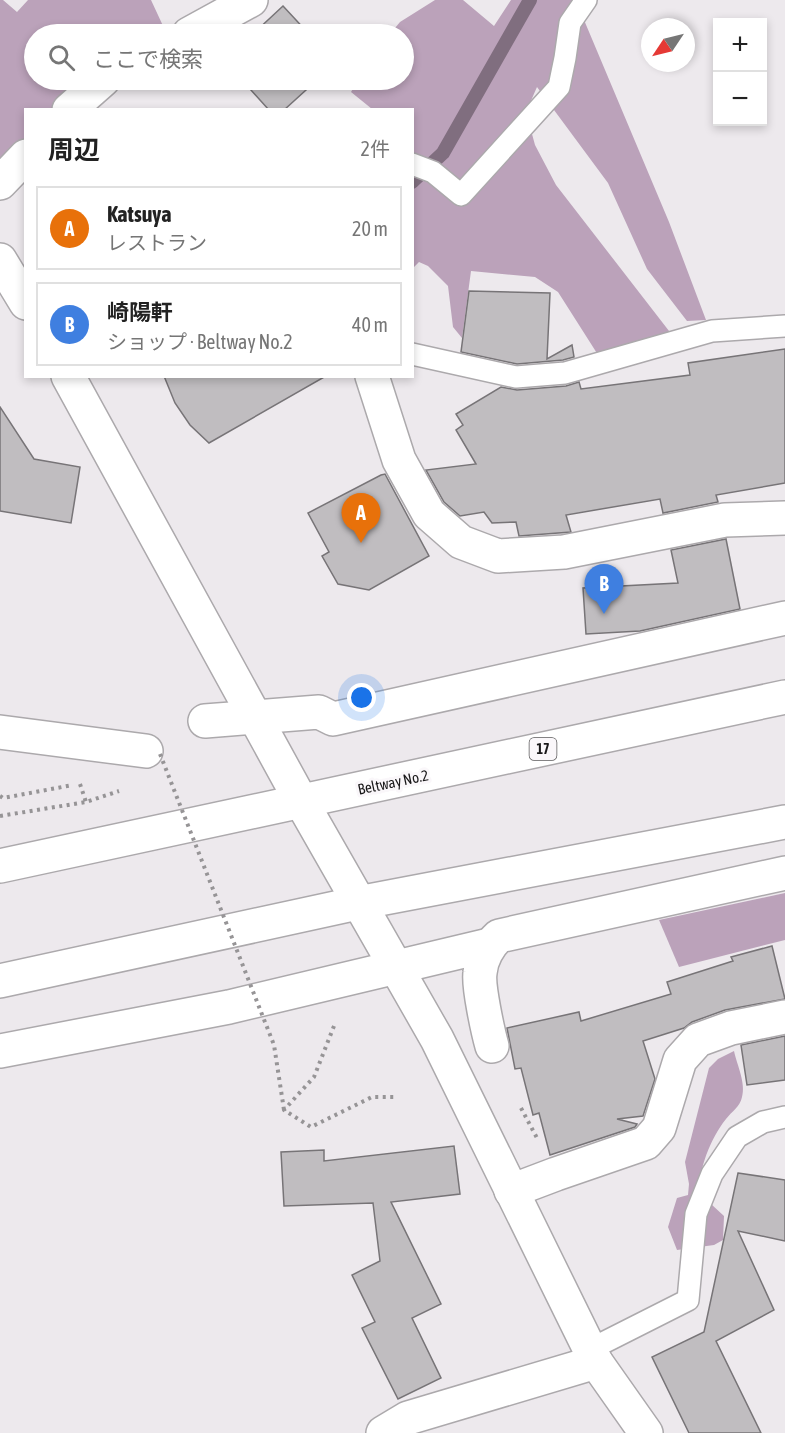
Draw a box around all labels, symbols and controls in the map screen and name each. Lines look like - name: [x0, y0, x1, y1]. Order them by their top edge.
- north arrow: [641, 18, 695, 72]
- map controls: [713, 18, 767, 126]
- button: +: [713, 18, 767, 72]
- search box: [24, 24, 414, 90]
- icon: search: [45, 41, 78, 74]
- text: ここで検索: [93, 46, 203, 72]
- button: −: [713, 72, 767, 126]
- text: 周辺: [48, 135, 100, 165]
- text: 2件: [361, 137, 390, 160]
- text: Katsuya: [107, 201, 171, 227]
- text: A: [65, 217, 74, 240]
- text: 20 m: [352, 217, 388, 240]
- text: レストラン: [107, 231, 207, 254]
- text: 崎陽軒: [107, 299, 173, 325]
- text: B: [65, 313, 74, 336]
- text: 40 m: [352, 313, 388, 336]
- text: ショップ · Beltway No.2: [107, 330, 293, 353]
- pin: A: [342, 494, 380, 543]
- pin: B: [584, 564, 624, 614]
- your location: [347, 683, 376, 712]
- road number: 17: [530, 738, 556, 760]
- street label: Beltway No.2: [356, 766, 430, 798]

